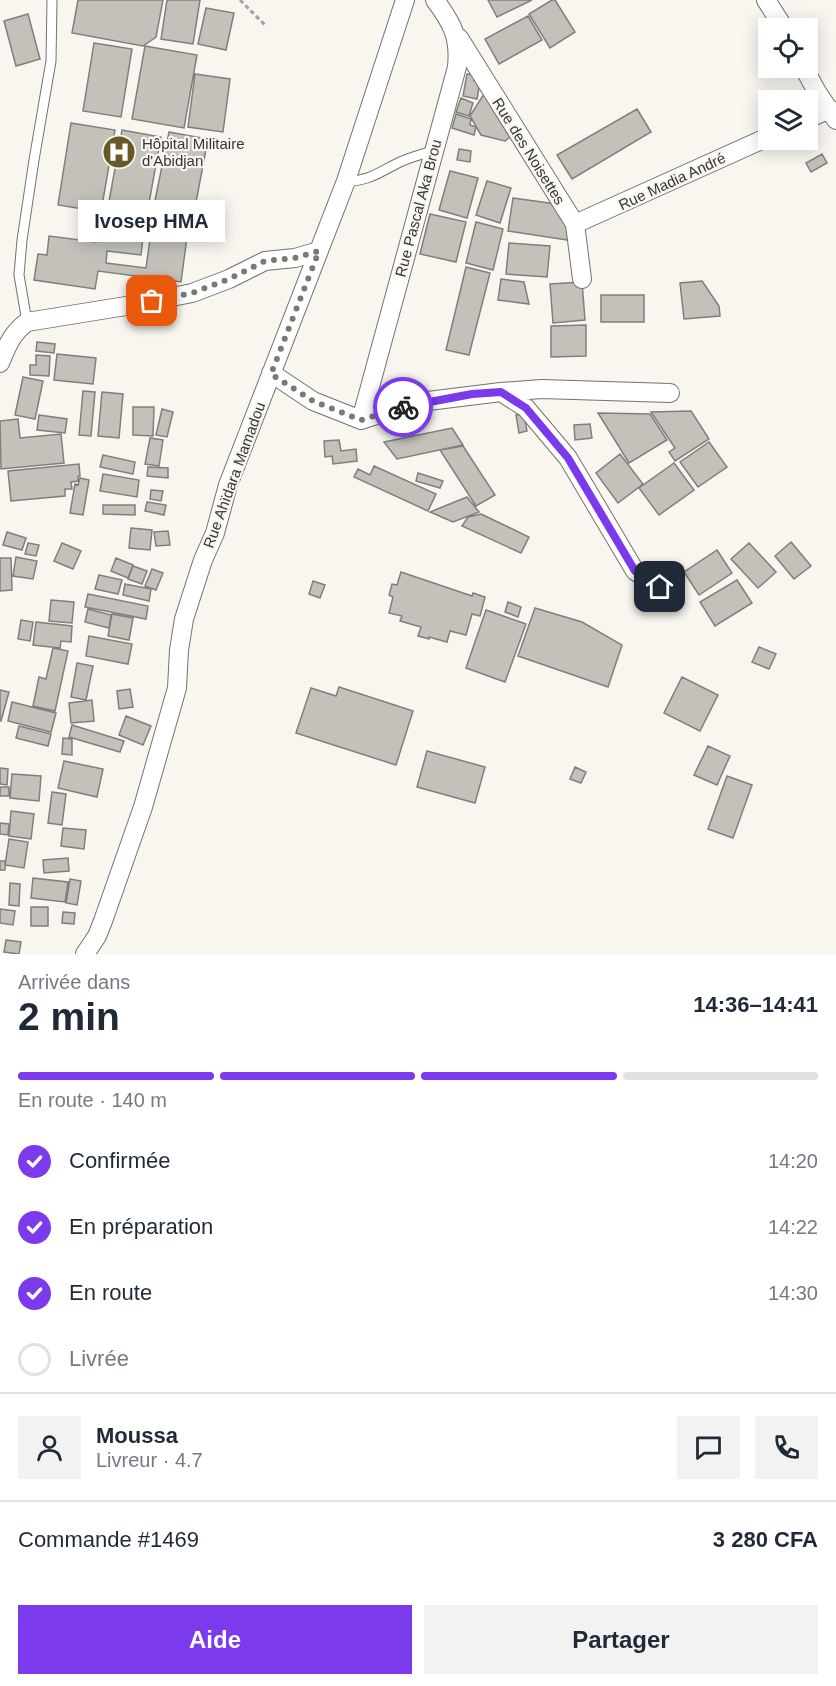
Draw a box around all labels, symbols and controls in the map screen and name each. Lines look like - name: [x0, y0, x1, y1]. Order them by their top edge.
- map controls: [758, 18, 818, 150]
- button: locate: [758, 18, 818, 78]
- button: layers: [758, 90, 818, 150]
- street label: Rue des Noisettes: [489, 95, 569, 207]
- hospital icon: Hôpital Militaire d'Abidjan: [101, 134, 137, 170]
- place label: Hôpital Militaire d'Abidjan: [142, 135, 245, 169]
- street label: Rue Pascal Aka Brou: [391, 137, 445, 279]
- street label: Rue Madia André: [616, 149, 728, 213]
- callout: Ivosep HMA: [78, 199, 225, 241]
- text: Ivosep HMA: [94, 210, 209, 232]
- pin: [126, 275, 177, 326]
- icon: bag: [135, 284, 168, 317]
- courier: [373, 377, 433, 437]
- icon: bike: [387, 391, 420, 424]
- street label: Rue Ahïdara Mamadou: [200, 400, 268, 550]
- pin: [634, 561, 685, 612]
- icon: home: [643, 570, 676, 603]
- text: Arrivée dans: [18, 971, 130, 993]
- text: 14:36–14:41: [693, 992, 818, 1017]
- text: 2 min: [18, 995, 120, 1038]
- text: En route · 140 m: [18, 1089, 167, 1111]
- icon: check: [18, 1145, 51, 1178]
- text: Confirmée: [69, 1148, 170, 1173]
- text: 14:20: [768, 1150, 818, 1172]
- icon: check: [18, 1211, 51, 1244]
- text: En préparation: [69, 1214, 213, 1239]
- text: 14:22: [768, 1216, 818, 1238]
- icon: check: [18, 1277, 51, 1310]
- text: En route: [69, 1280, 152, 1305]
- text: 14:30: [768, 1282, 818, 1304]
- text: Livrée: [69, 1346, 129, 1371]
- button: person: [18, 1416, 81, 1479]
- button: chat: [677, 1416, 740, 1479]
- button: phone: [755, 1416, 818, 1479]
- text: Moussa: [96, 1423, 178, 1448]
- text: Livreur · 4.7: [96, 1449, 203, 1471]
- text: Commande #1469: [18, 1527, 199, 1552]
- text: 3 280 CFA: [713, 1527, 818, 1552]
- button: Aide: [18, 1605, 412, 1674]
- button: Partager: [424, 1605, 818, 1674]

